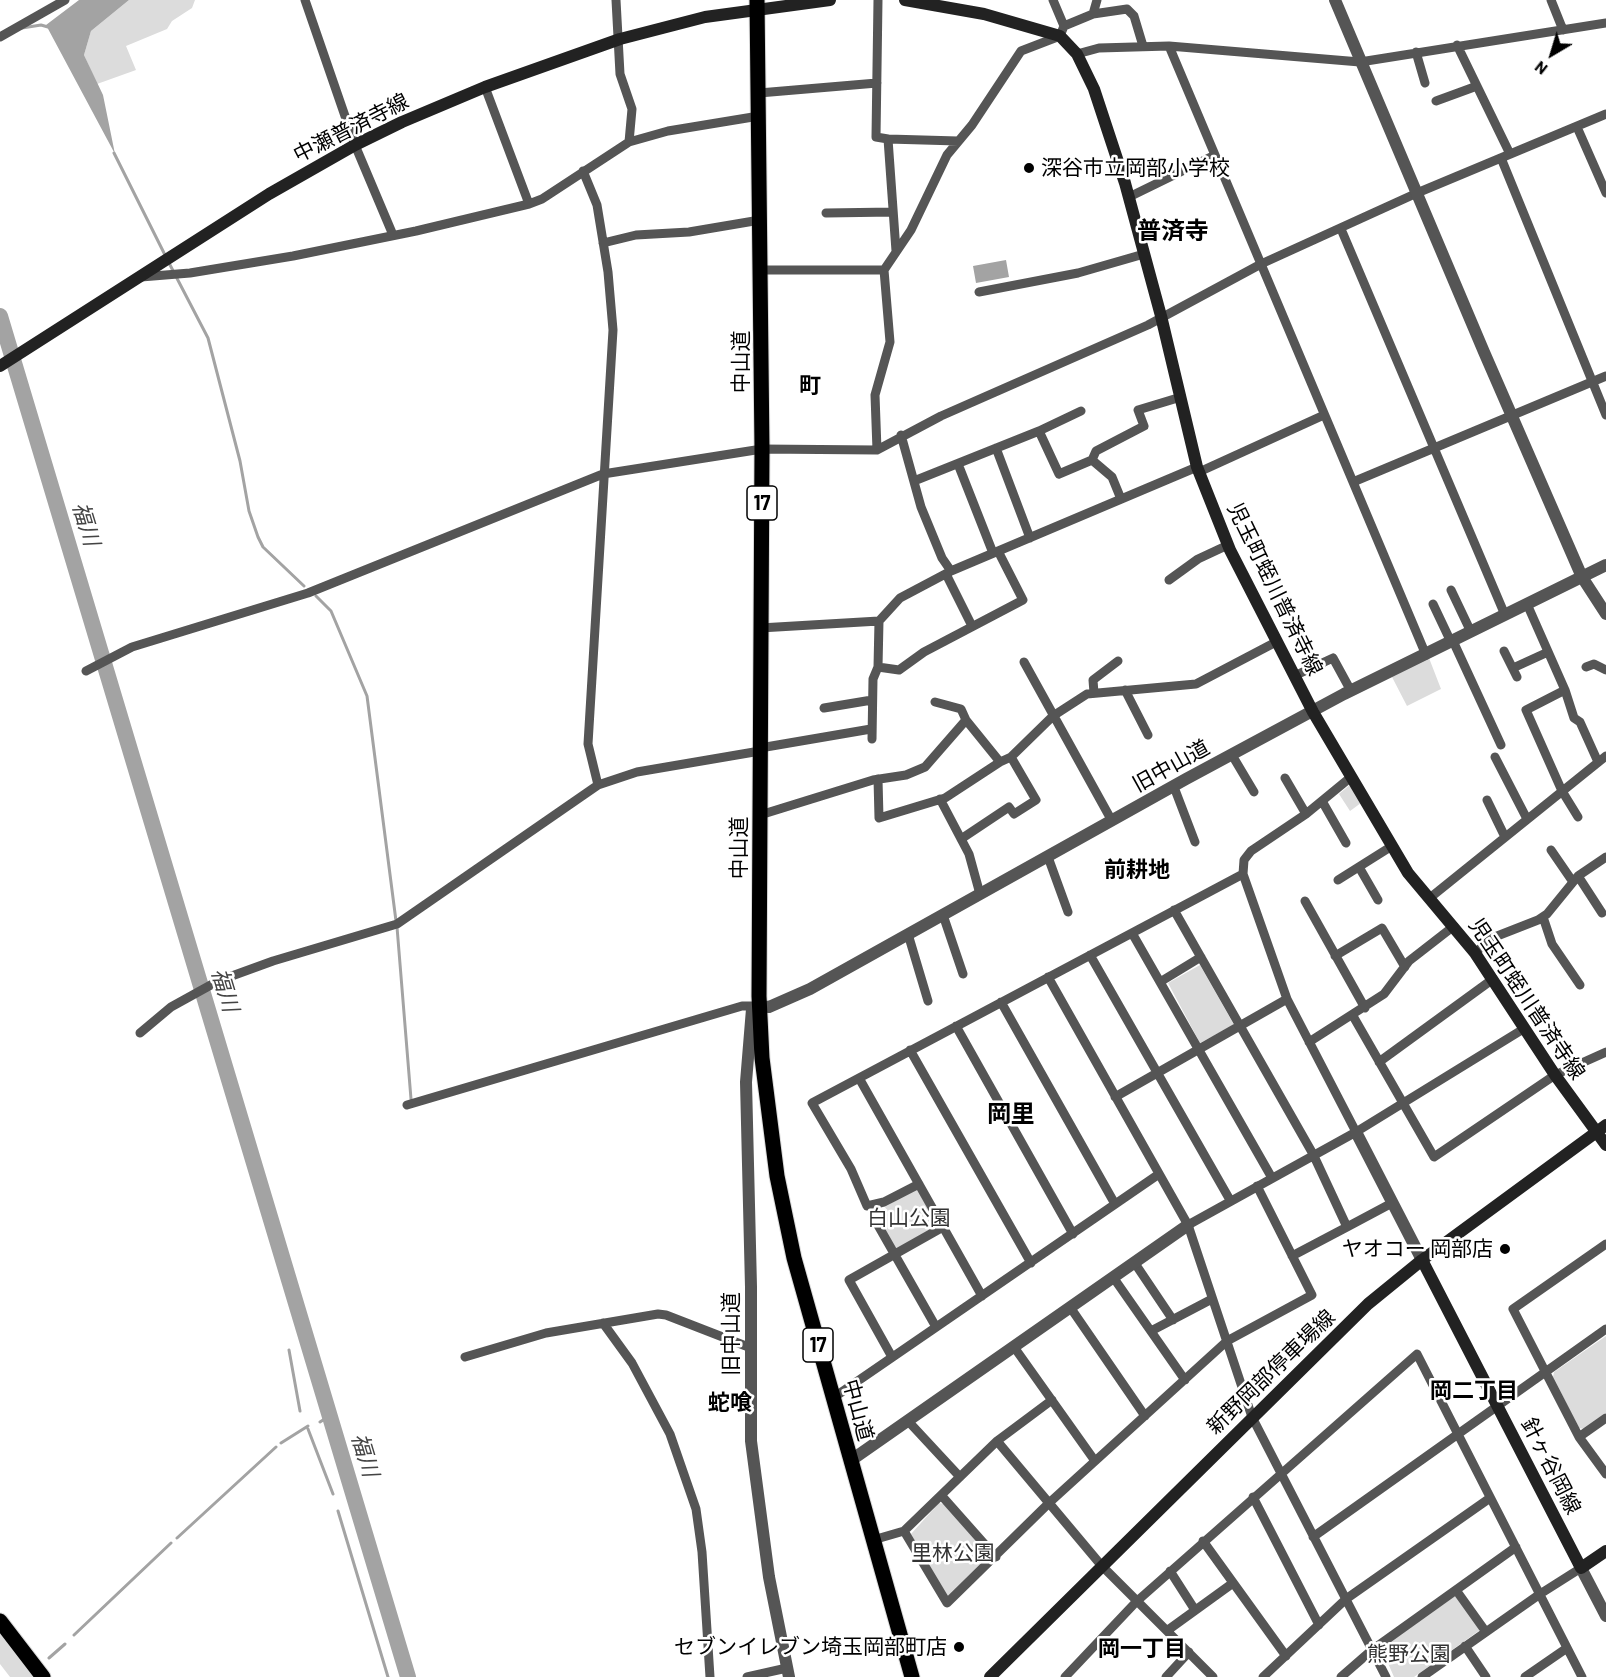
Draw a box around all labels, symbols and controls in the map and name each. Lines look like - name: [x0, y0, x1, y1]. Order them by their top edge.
- north arrow: [1522, 24, 1582, 84]
- text: N: [1531, 58, 1551, 79]
- street label: 中瀬普済寺線: [289, 88, 413, 168]
- place label: 深谷市立岡部小学校: [1041, 155, 1230, 181]
- marker: 深谷市立岡部小学校: [1022, 161, 1036, 175]
- district label: 普済寺: [1137, 217, 1209, 245]
- street label: 中山道: [728, 331, 754, 393]
- district label: 町: [799, 373, 821, 399]
- road number: 17: [747, 486, 777, 520]
- water label: 福川: [67, 499, 105, 549]
- street label: 児玉町蛭川普済寺線: [1222, 499, 1328, 679]
- street label: 旧中山道: [1128, 735, 1214, 797]
- street label: 中山道: [726, 817, 752, 879]
- district label: 前耕地: [1104, 857, 1170, 883]
- street label: 児玉町蛭川普済寺線: [1464, 914, 1590, 1084]
- water label: 福川: [206, 965, 244, 1015]
- district label: 岡里: [987, 1100, 1035, 1128]
- park label: 白山公園: [867, 1205, 951, 1231]
- place label: ヤオコー 岡部店: [1342, 1236, 1493, 1262]
- marker: ヤオコー 岡部店: [1498, 1242, 1512, 1256]
- street label: 旧中山道: [718, 1292, 744, 1376]
- street label: 新野岡部停車場線: [1202, 1305, 1340, 1439]
- road number: 17: [803, 1328, 833, 1362]
- street label: 中山道: [838, 1376, 878, 1444]
- district label: 岡二丁目: [1430, 1378, 1518, 1404]
- district label: 蛇喰: [708, 1390, 752, 1416]
- street label: 針ヶ谷岡線: [1516, 1414, 1586, 1518]
- water label: 福川: [346, 1430, 384, 1480]
- park label: 里林公園: [911, 1540, 995, 1566]
- place label: セブンイレブン埼玉岡部町店: [674, 1634, 947, 1660]
- district label: 岡一丁目: [1098, 1636, 1186, 1662]
- marker: セブンイレブン埼玉岡部町店: [952, 1640, 966, 1654]
- park label: 熊野公園: [1367, 1641, 1451, 1667]

